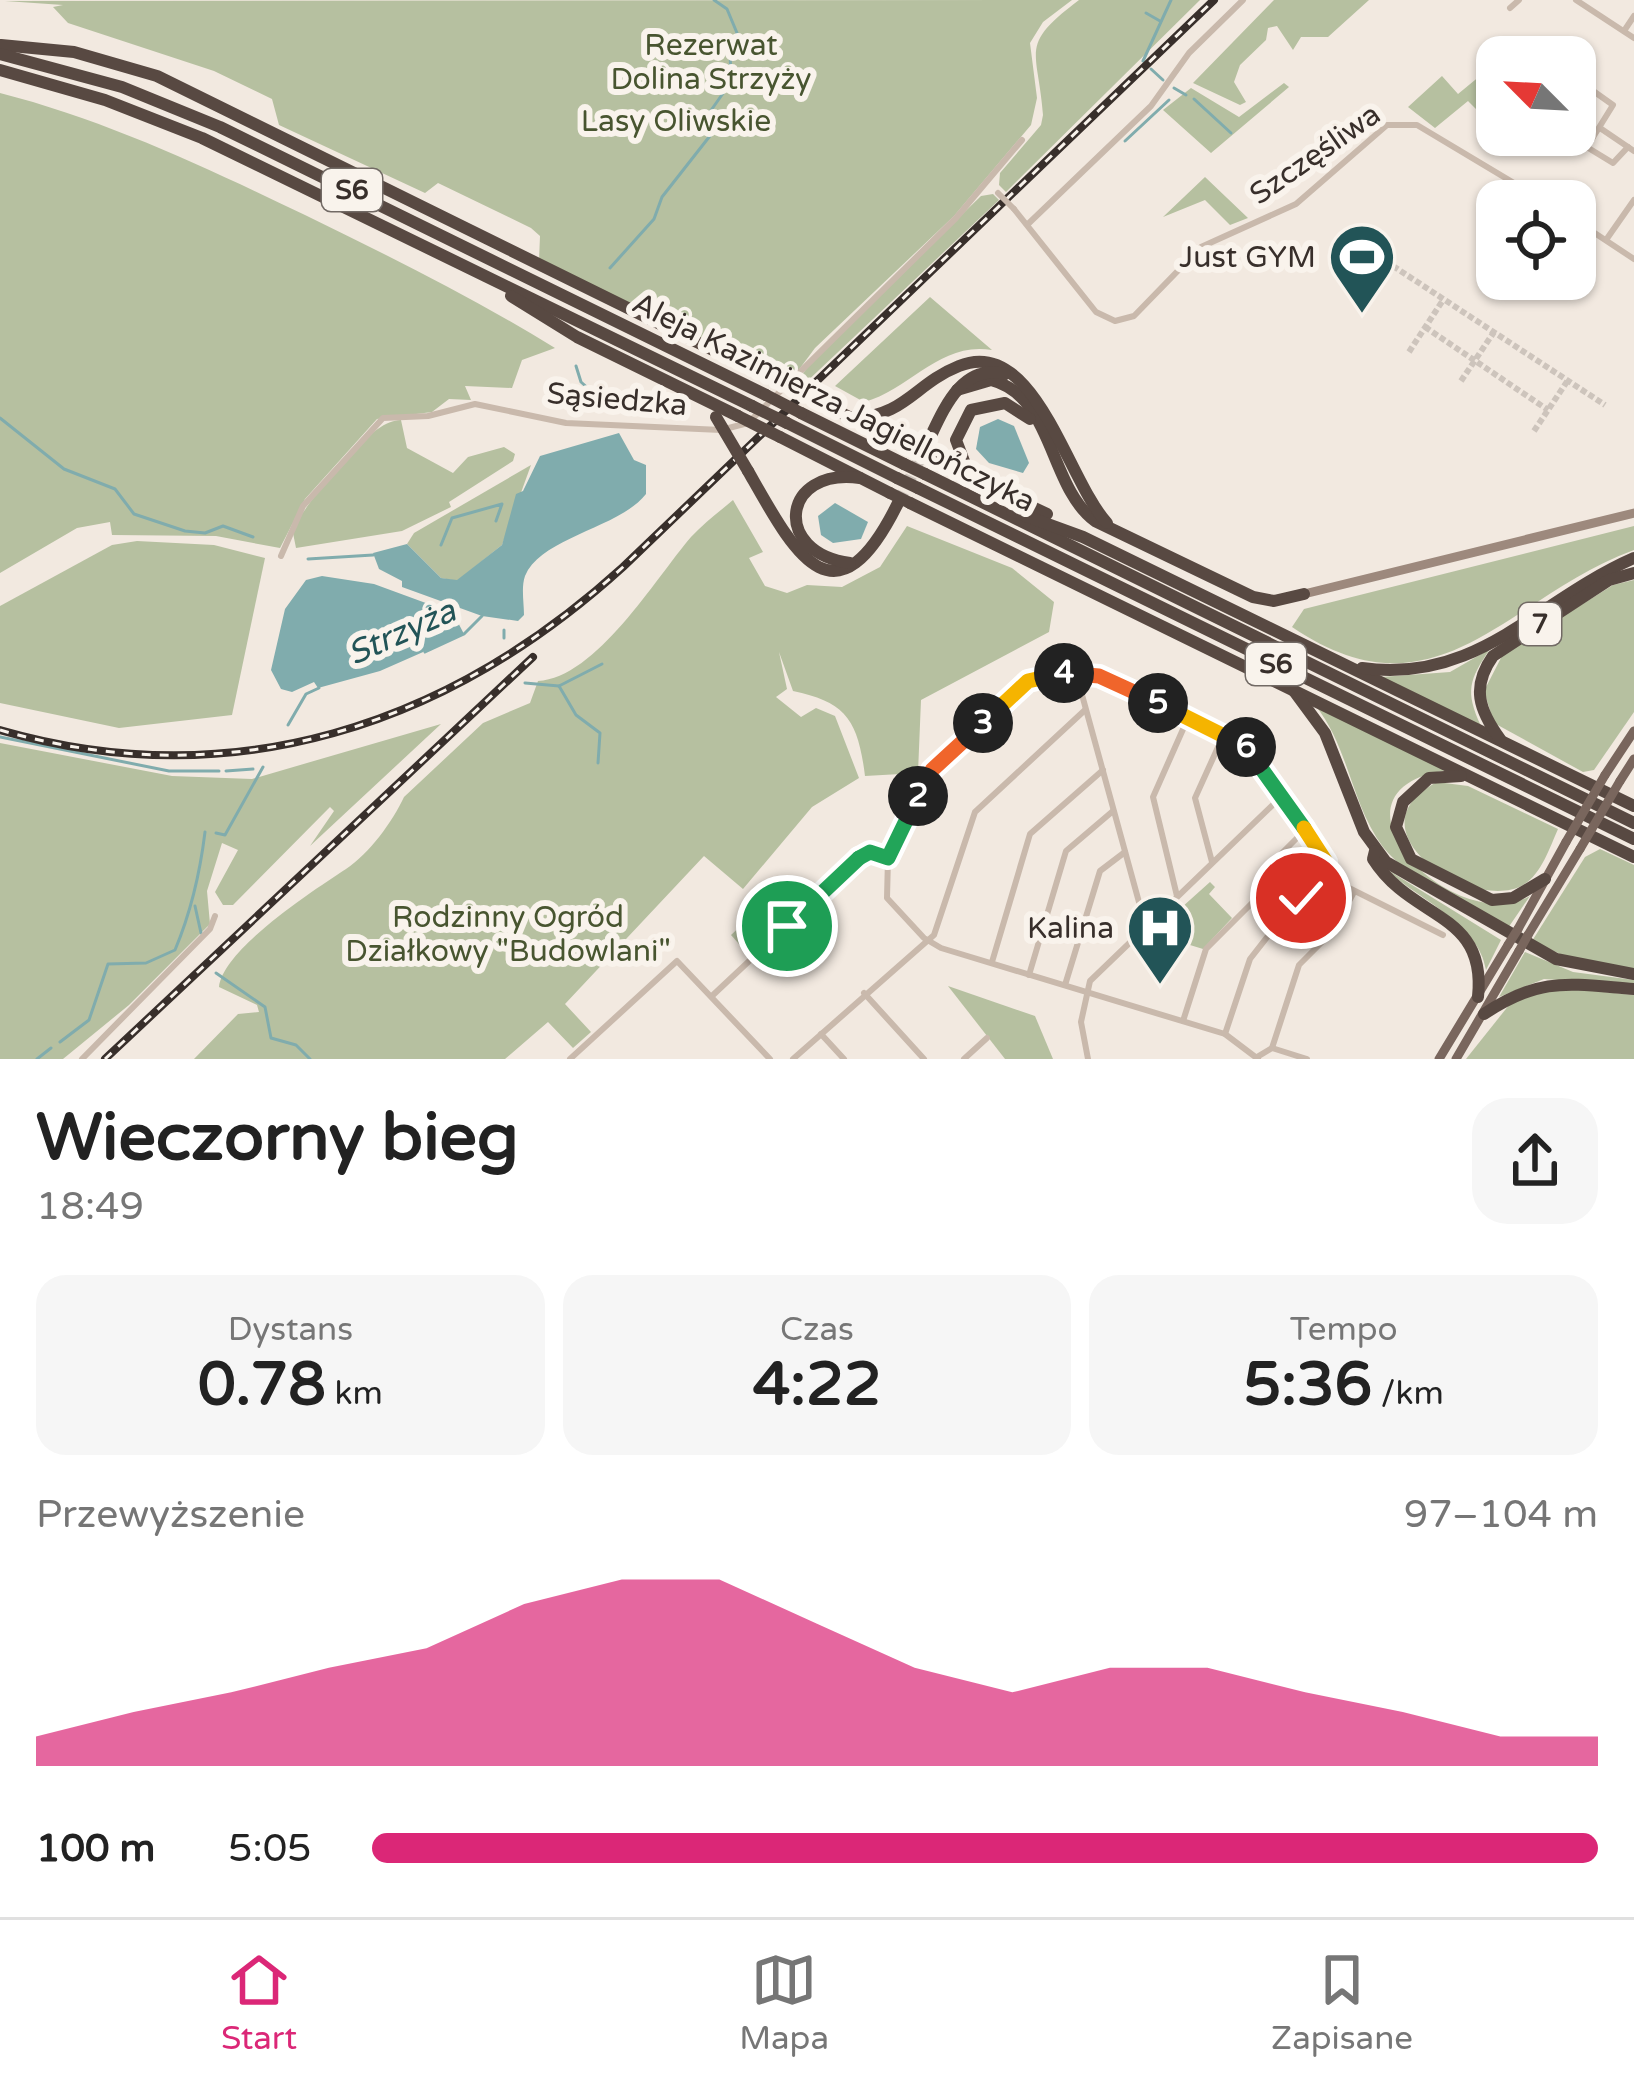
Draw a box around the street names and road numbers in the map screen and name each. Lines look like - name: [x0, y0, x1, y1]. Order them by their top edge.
- street label: Szczęśliwa: [1243, 96, 1388, 213]
- road number: S6: [322, 169, 382, 211]
- street label: Aleja Kazimierza Jagiellończyka: [626, 284, 1041, 520]
- street label: Sąsiedzka: [545, 375, 689, 424]
- road number: 7: [1519, 603, 1561, 645]
- road number: S6: [1246, 643, 1306, 685]

